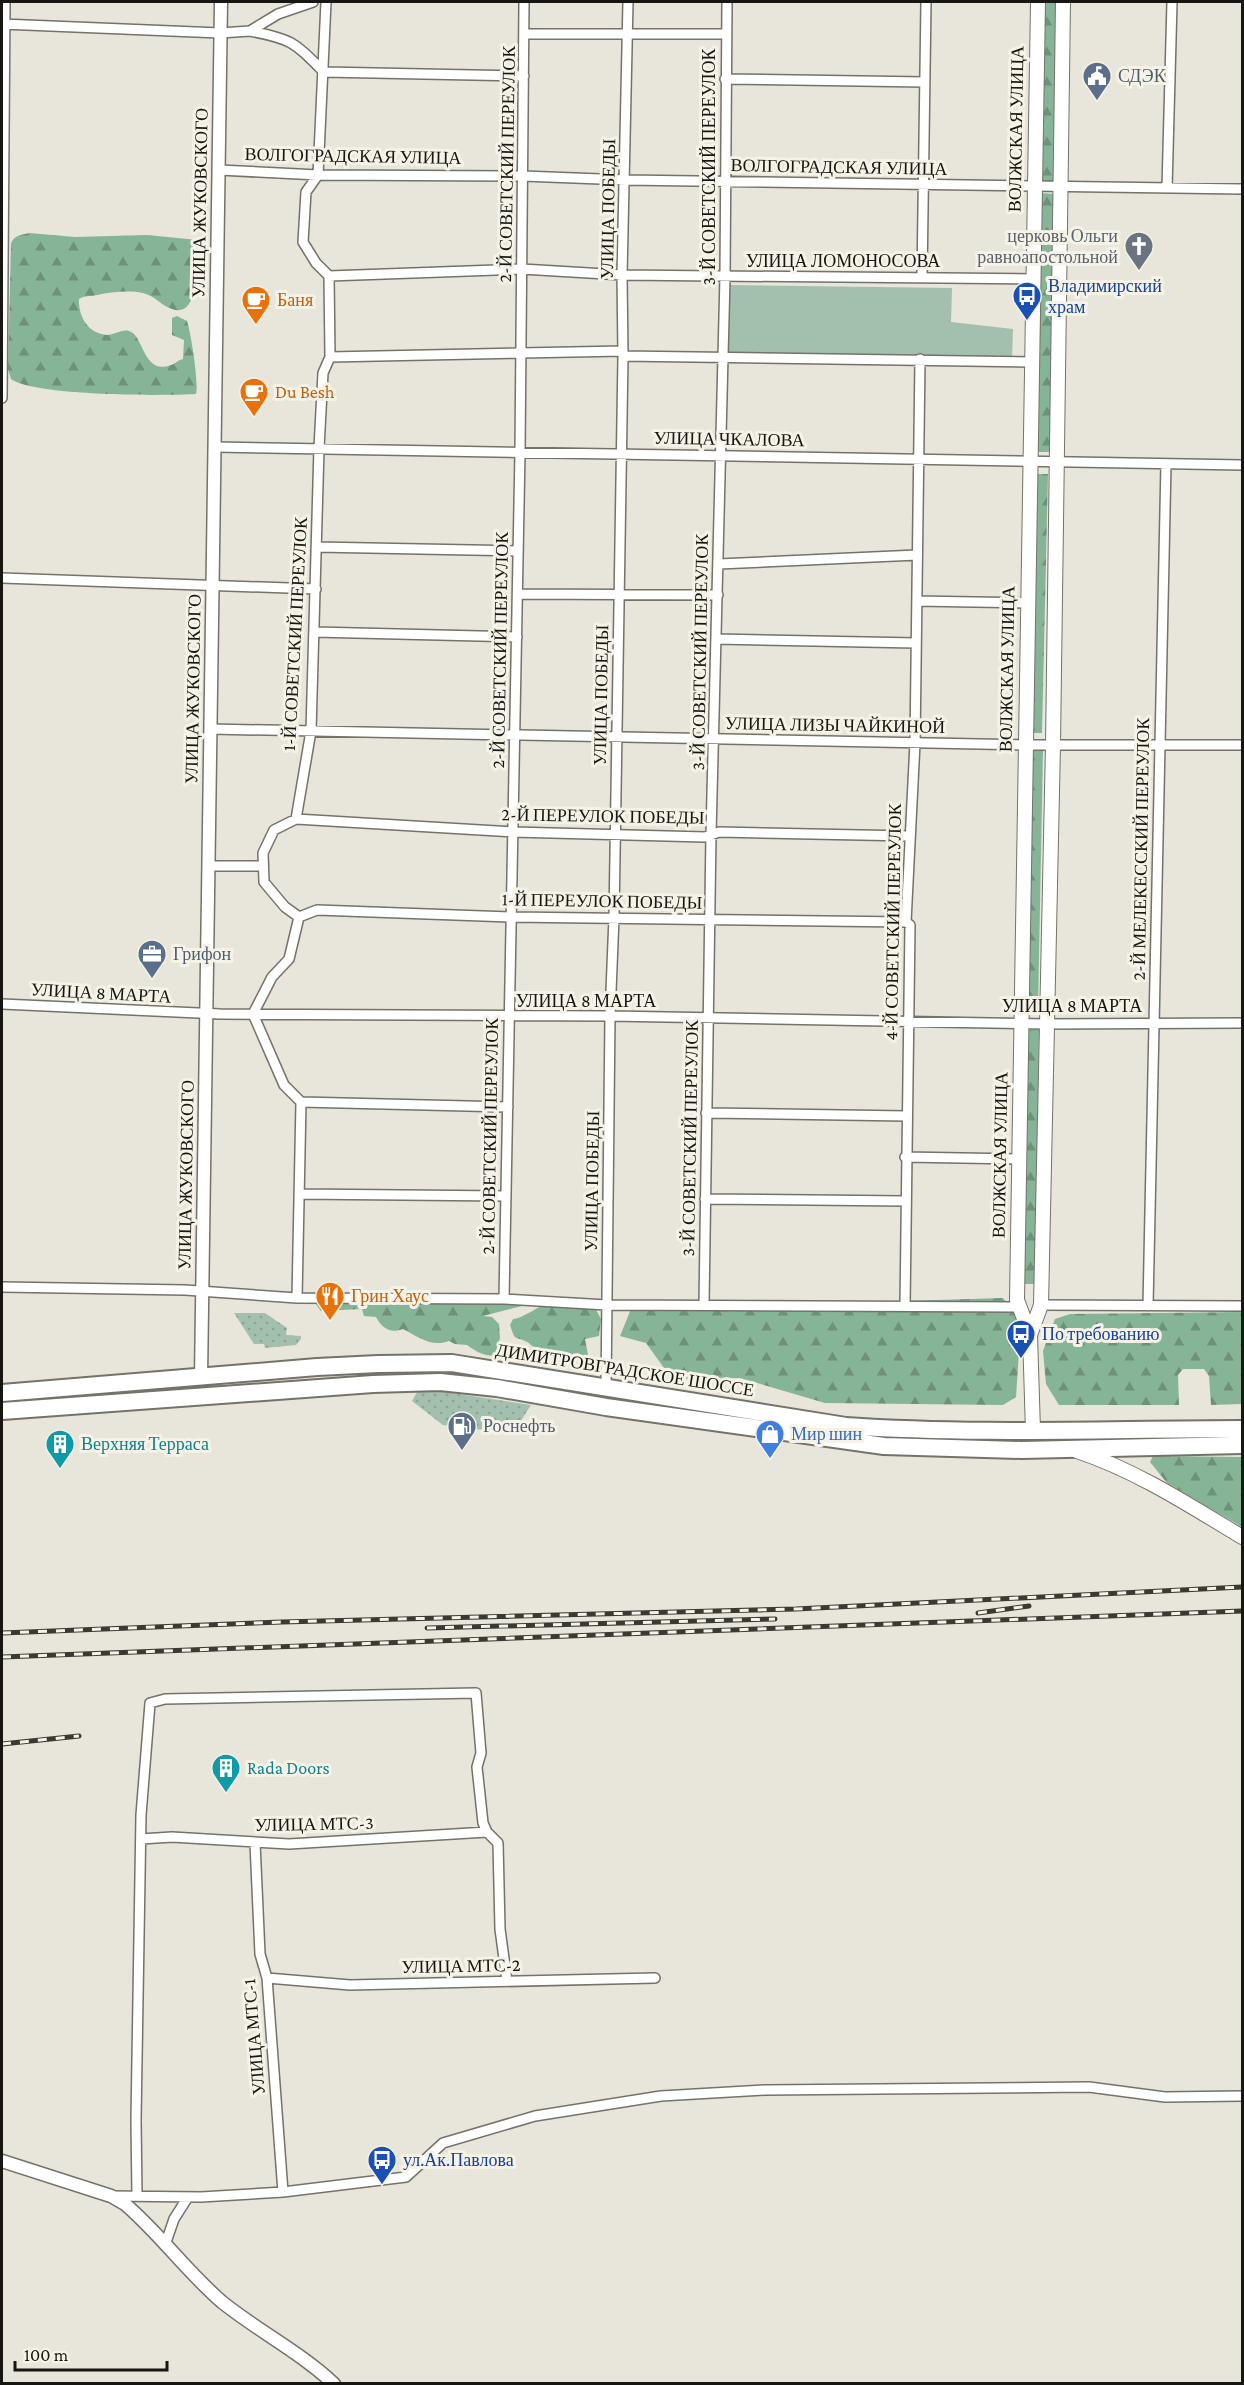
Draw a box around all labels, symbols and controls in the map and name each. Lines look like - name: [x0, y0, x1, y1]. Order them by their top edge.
- street label: 2-Й СОВЕТСКИЙ ПЕРЕУЛОК: [495, 44, 519, 283]
- street label: ВОЛЖСКАЯ УЛИЦА: [1005, 46, 1027, 212]
- street label: 3-Й СОВЕТСКИЙ ПЕРЕУЛОК: [699, 48, 719, 285]
- public building icon: СДЭК: [1081, 60, 1113, 102]
- place label: СДЭК: [1118, 66, 1167, 86]
- street label: УЛИЦА ЖУКОВСКОГО: [188, 108, 212, 298]
- street label: УЛИЦА ПОБЕДЫ: [597, 138, 619, 279]
- street label: ВОЛГОГРАДСКАЯ УЛИЦА: [244, 144, 462, 168]
- street label: ВОЛГОГРАДСКАЯ УЛИЦА: [730, 155, 948, 179]
- place label: церковь Ольги равноапостольной: [977, 226, 1118, 267]
- church icon: церковь Ольги равноапостольной: [1123, 230, 1155, 272]
- street label: УЛИЦА ЛОМОНОСОВА: [746, 251, 940, 271]
- place label: Владимирский храм: [1048, 276, 1162, 317]
- bus stop icon: Владимирский храм: [1011, 280, 1043, 322]
- cafe icon: Баня: [240, 284, 272, 326]
- place label: Баня: [277, 290, 313, 310]
- cafe icon: Du Besh: [238, 376, 270, 418]
- place label: Du Besh: [275, 382, 335, 402]
- street label: УЛИЦА ЧКАЛОВА: [653, 428, 805, 450]
- street label: 1-Й СОВЕТСКИЙ ПЕРЕУЛОК: [279, 516, 311, 751]
- street label: 2-Й СОВЕТСКИЙ ПЕРЕУЛОК: [488, 530, 512, 769]
- street label: 3-Й СОВЕТСКИЙ ПЕРЕУЛОК: [688, 532, 712, 771]
- street label: ВОЛЖСКАЯ УЛИЦА: [996, 586, 1018, 752]
- street label: УЛИЦА ЖУКОВСКОГО: [181, 594, 205, 784]
- street label: УЛИЦА ПОБЕДЫ: [590, 624, 612, 765]
- street label: УЛИЦА ЛИЗЫ ЧАЙКИНОЙ: [725, 713, 945, 737]
- street label: 2-Й МЕЛЕКЕССКИЙ ПЕРЕУЛОК: [1129, 716, 1153, 981]
- street label: 4-Й СОВЕТСКИЙ ПЕРЕУЛОК: [881, 802, 905, 1041]
- street label: 2-Й ПЕРЕУЛОК ПОБЕДЫ: [501, 804, 705, 828]
- street label: 1-Й ПЕРЕУЛОК ПОБЕДЫ: [502, 889, 703, 913]
- office icon: Грифон: [136, 938, 168, 980]
- place label: Грифон: [173, 944, 232, 964]
- street label: УЛИЦА 8 МАРТА: [30, 979, 172, 1007]
- street label: УЛИЦА 8 МАРТА: [516, 991, 656, 1011]
- street label: УЛИЦА 8 МАРТА: [1002, 996, 1142, 1016]
- street label: 2-Й СОВЕТСКИЙ ПЕРЕУЛОК: [478, 1016, 502, 1255]
- street label: 3-Й СОВЕТСКИЙ ПЕРЕУЛОК: [678, 1018, 702, 1257]
- street label: ВОЛЖСКАЯ УЛИЦА: [989, 1072, 1011, 1238]
- street label: УЛИЦА ЖУКОВСКОГО: [174, 1080, 198, 1270]
- street label: УЛИЦА ПОБЕДЫ: [581, 1110, 603, 1251]
- restaurant icon: Грин Хаус: [314, 1280, 346, 1322]
- place label: Грин Хаус: [351, 1286, 429, 1306]
- bus stop icon: По требованию: [1005, 1318, 1037, 1360]
- place label: По требованию: [1042, 1324, 1160, 1344]
- street label: ДИМИТРОВГРАДСКОЕ ШОССЕ: [494, 1340, 756, 1400]
- fuel station icon: Роснефть: [446, 1410, 478, 1452]
- place label: Роснефть: [483, 1416, 556, 1436]
- shop icon: Мир шин: [754, 1418, 786, 1460]
- place label: Мир шин: [791, 1424, 863, 1444]
- building icon: Верхняя Терраса: [44, 1428, 76, 1470]
- place label: Верхняя Терраса: [81, 1434, 209, 1454]
- building icon: Rada Doors: [210, 1752, 242, 1794]
- place label: Rada Doors: [247, 1758, 330, 1778]
- street label: УЛИЦА МТС-3: [254, 1813, 374, 1835]
- street label: УЛИЦА МТС-2: [401, 1955, 521, 1977]
- street label: УЛИЦА МТС-1: [239, 1978, 269, 2096]
- bus stop icon: ул.Ак.Павлова: [366, 2144, 398, 2186]
- place label: ул.Ак.Павлова: [403, 2150, 514, 2170]
- scale bar: [15, 2334, 166, 2372]
- text: 100 m: [24, 2345, 69, 2365]

